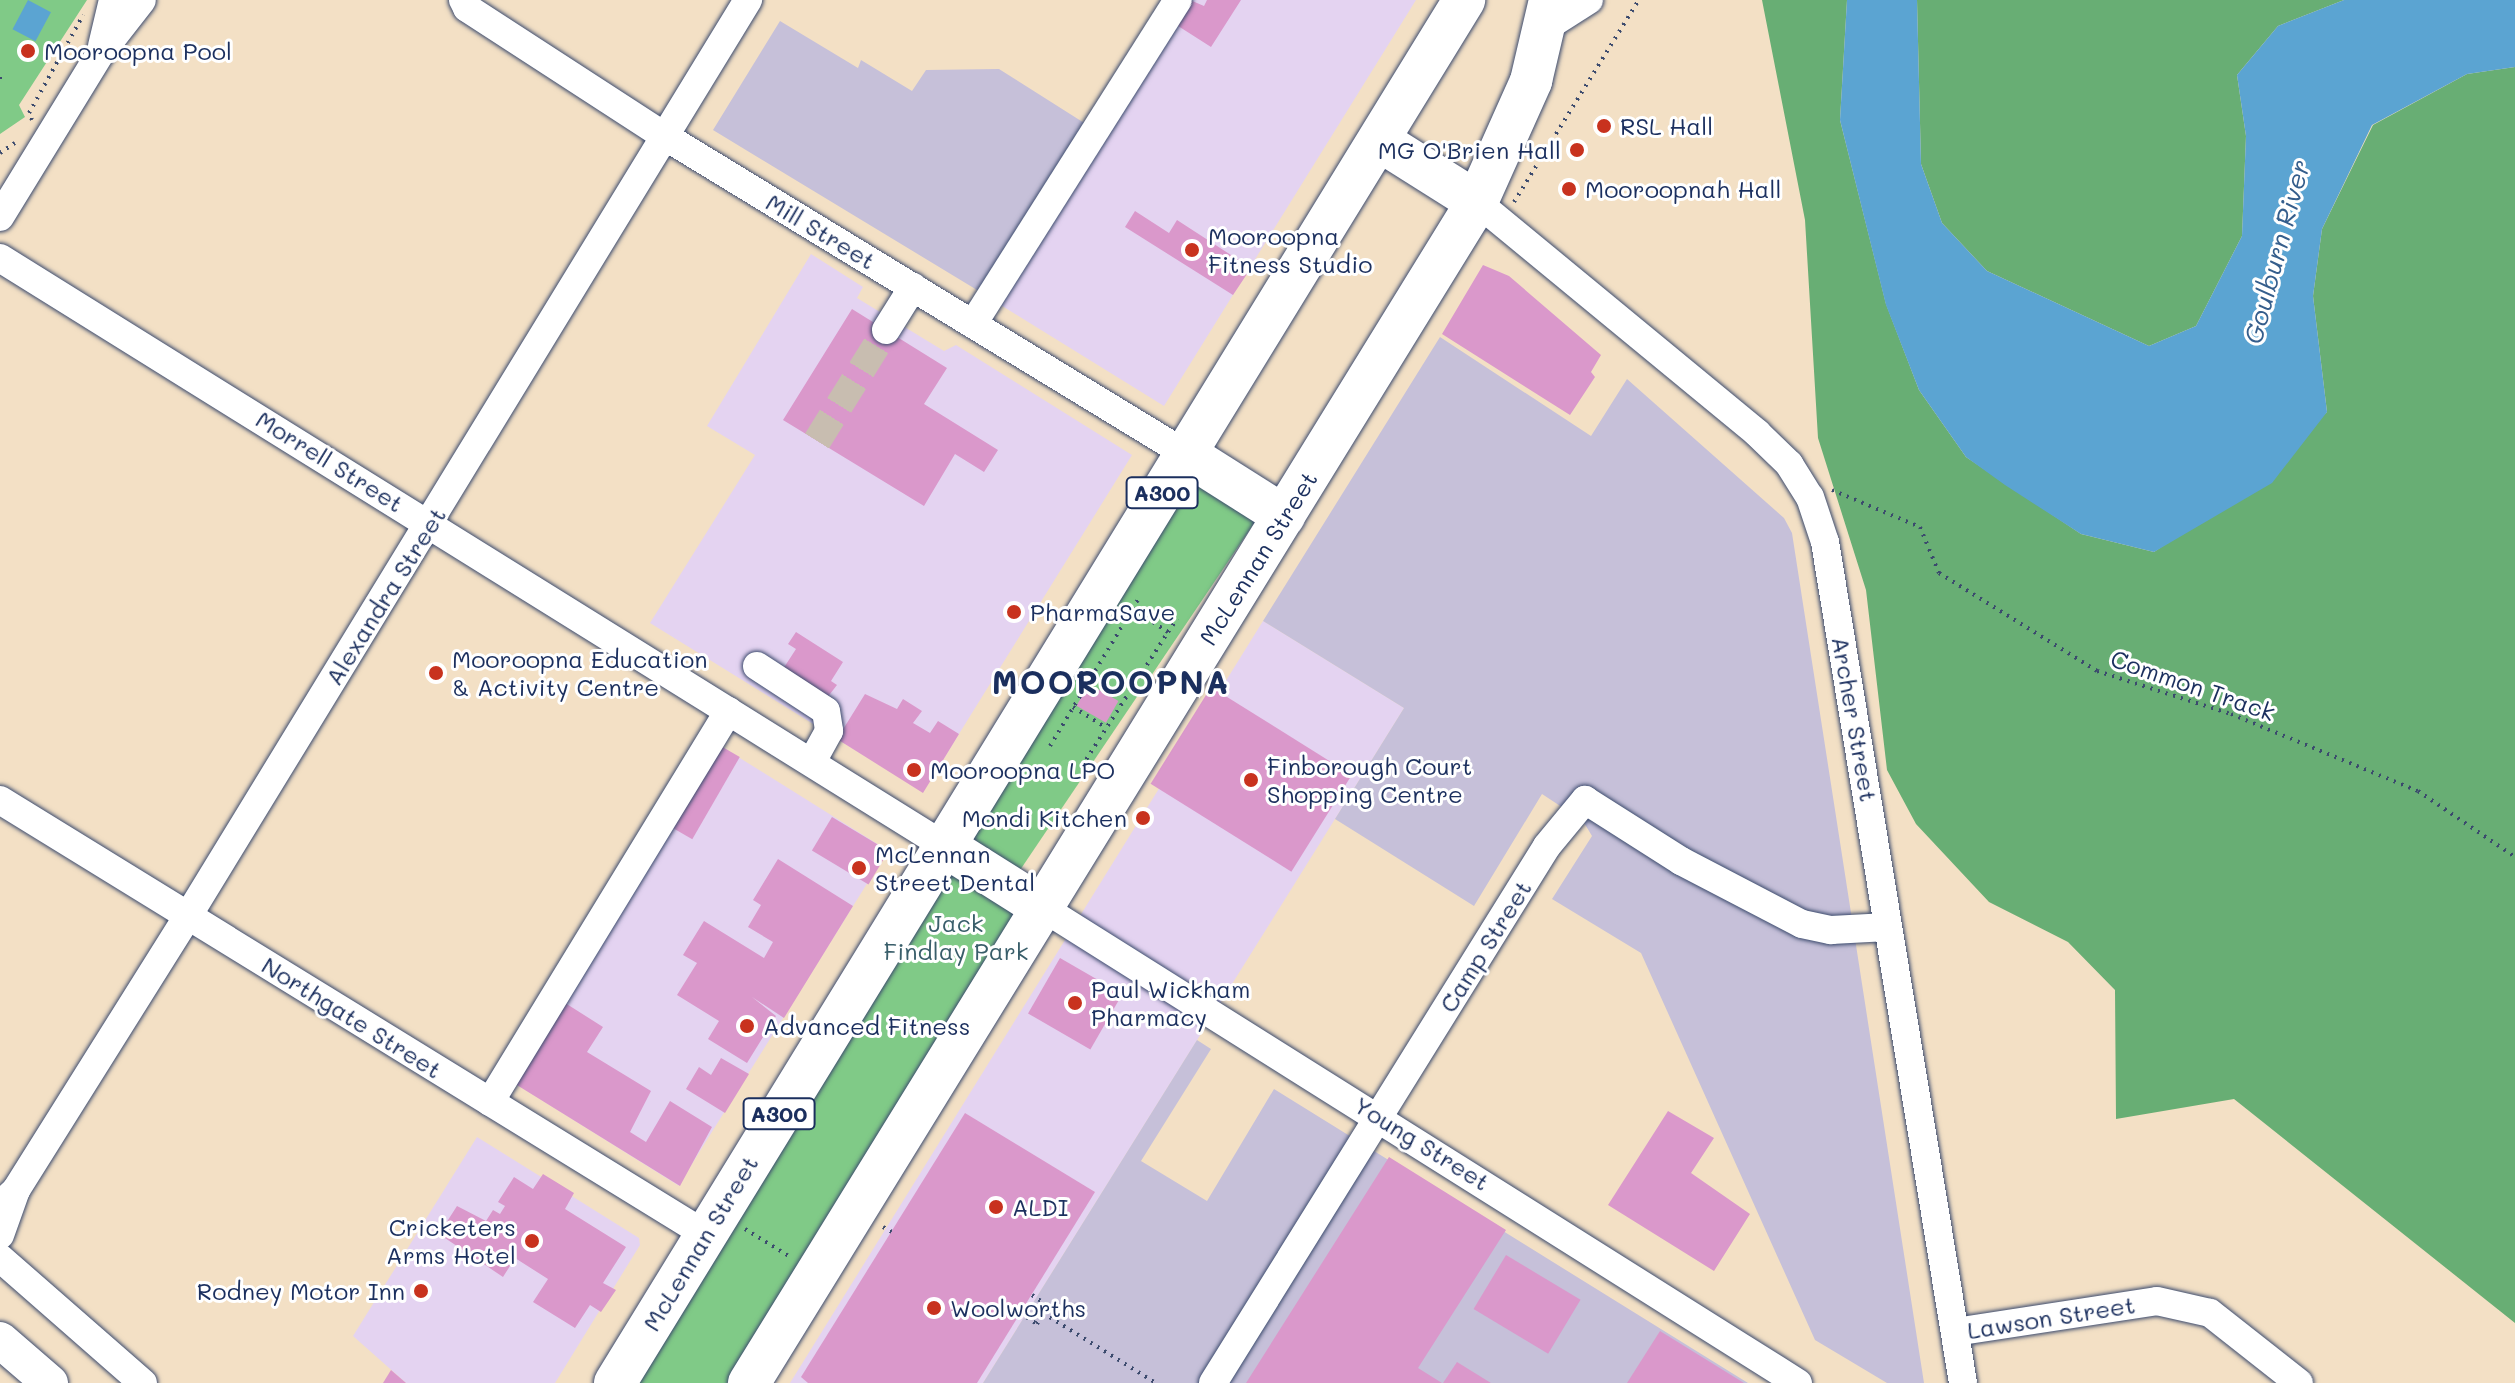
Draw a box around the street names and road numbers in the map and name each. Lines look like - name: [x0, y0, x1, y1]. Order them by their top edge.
- street label: Mill Street: [761, 187, 881, 275]
- street label: Morrell Street: [251, 404, 409, 518]
- street label: McLennan Street: [1193, 466, 1323, 650]
- road number: A300: [1124, 475, 1200, 511]
- street label: Alexandra Street: [319, 502, 451, 690]
- street label: Archer Street: [1826, 634, 1884, 804]
- street label: Common Track: [2107, 643, 2279, 727]
- street label: Camp Street: [1433, 875, 1537, 1017]
- street label: Northgate Street: [257, 950, 447, 1084]
- street label: Young Street: [1349, 1090, 1495, 1196]
- road number: A300: [741, 1096, 817, 1132]
- street label: McLennan Street: [636, 1150, 764, 1336]
- street label: Lawson Street: [1965, 1290, 2137, 1344]

